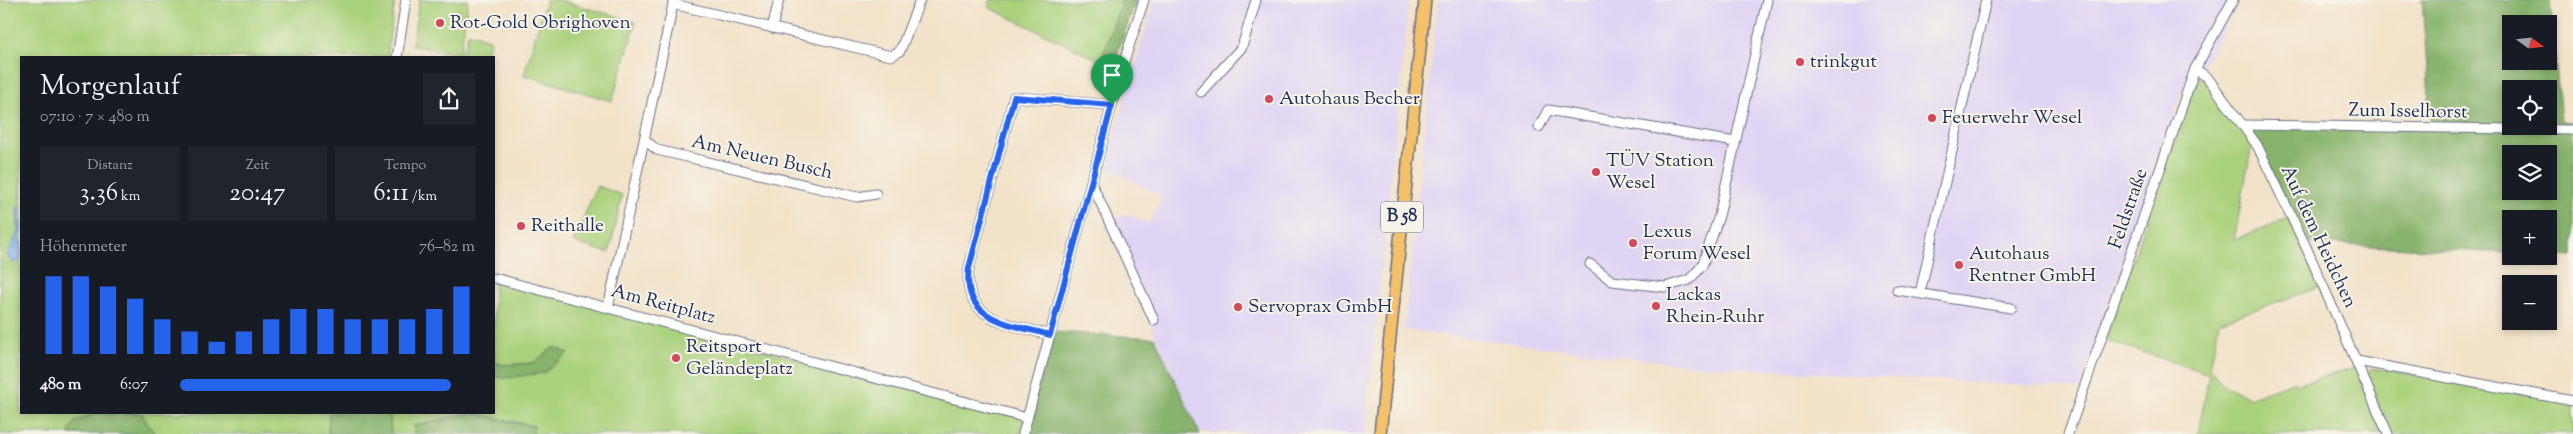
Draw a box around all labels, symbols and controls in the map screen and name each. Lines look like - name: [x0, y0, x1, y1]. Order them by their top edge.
- place label: Rot-Gold Obrighoven: [450, 10, 631, 37]
- north arrow: [2502, 15, 2558, 70]
- map controls: [2502, 15, 2557, 330]
- marker: Rot-Gold Obrighoven: [434, 17, 446, 29]
- place label: trinkgut: [1810, 49, 1877, 76]
- pin: [1091, 54, 1133, 105]
- marker: trinkgut: [1794, 56, 1806, 68]
- icon: arrive: [1098, 61, 1126, 89]
- text: Morgenlauf: [40, 67, 180, 107]
- button: share: [423, 73, 475, 125]
- button: locate: [2502, 80, 2557, 135]
- place label: Autohaus Becher: [1279, 86, 1420, 113]
- marker: Autohaus Becher: [1263, 93, 1275, 105]
- street label: Zum Isselhorst: [2348, 97, 2468, 127]
- place label: Feuerwehr Wesel: [1942, 105, 2082, 132]
- text: 07:10 · 7 × 480 m: [40, 106, 150, 129]
- marker: Feuerwehr Wesel: [1926, 112, 1938, 124]
- street label: Am Neuen Busch: [689, 129, 835, 187]
- button: layers: [2502, 145, 2557, 200]
- place label: TÜV Station Wesel: [1606, 148, 1714, 197]
- text: Distanz: [87, 156, 133, 176]
- text: Zeit: [246, 156, 269, 176]
- text: Tempo: [384, 156, 426, 176]
- street label: Auf dem Heidchen: [2273, 161, 2363, 313]
- street label: Feldstraße: [2103, 165, 2155, 253]
- marker: TÜV Station Wesel: [1590, 166, 1602, 178]
- text: 3.36: [79, 176, 118, 212]
- text: 20:47: [229, 176, 286, 212]
- text: 6:11: [373, 176, 409, 212]
- text: km: [118, 187, 140, 207]
- text: /km: [409, 187, 437, 207]
- road number: B 58: [1381, 202, 1423, 232]
- button: +: [2502, 210, 2557, 265]
- place label: Reithalle: [531, 213, 604, 240]
- place label: Lexus Forum Wesel: [1643, 219, 1751, 268]
- marker: Reithalle: [515, 220, 527, 232]
- text: Höhenmeter: [40, 236, 127, 259]
- text: 76–82 m: [419, 236, 475, 259]
- marker: Lexus Forum Wesel: [1627, 237, 1639, 249]
- place label: Autohaus Rentner GmbH: [1969, 241, 2096, 290]
- marker: Autohaus Rentner GmbH: [1953, 259, 1965, 271]
- button: −: [2502, 275, 2557, 330]
- street label: Am Reitplatz: [608, 278, 718, 332]
- place label: Lackas Rhein-Ruhr: [1666, 282, 1764, 331]
- place label: Servoprax GmbH: [1248, 294, 1392, 321]
- marker: Lackas Rhein-Ruhr: [1650, 300, 1662, 312]
- marker: Servoprax GmbH: [1232, 301, 1244, 313]
- place label: Reitsport Geländeplatz: [686, 334, 793, 383]
- marker: Reitsport Geländeplatz: [670, 352, 682, 364]
- text: 480 m: [40, 374, 81, 397]
- text: 6:07: [120, 374, 148, 397]

